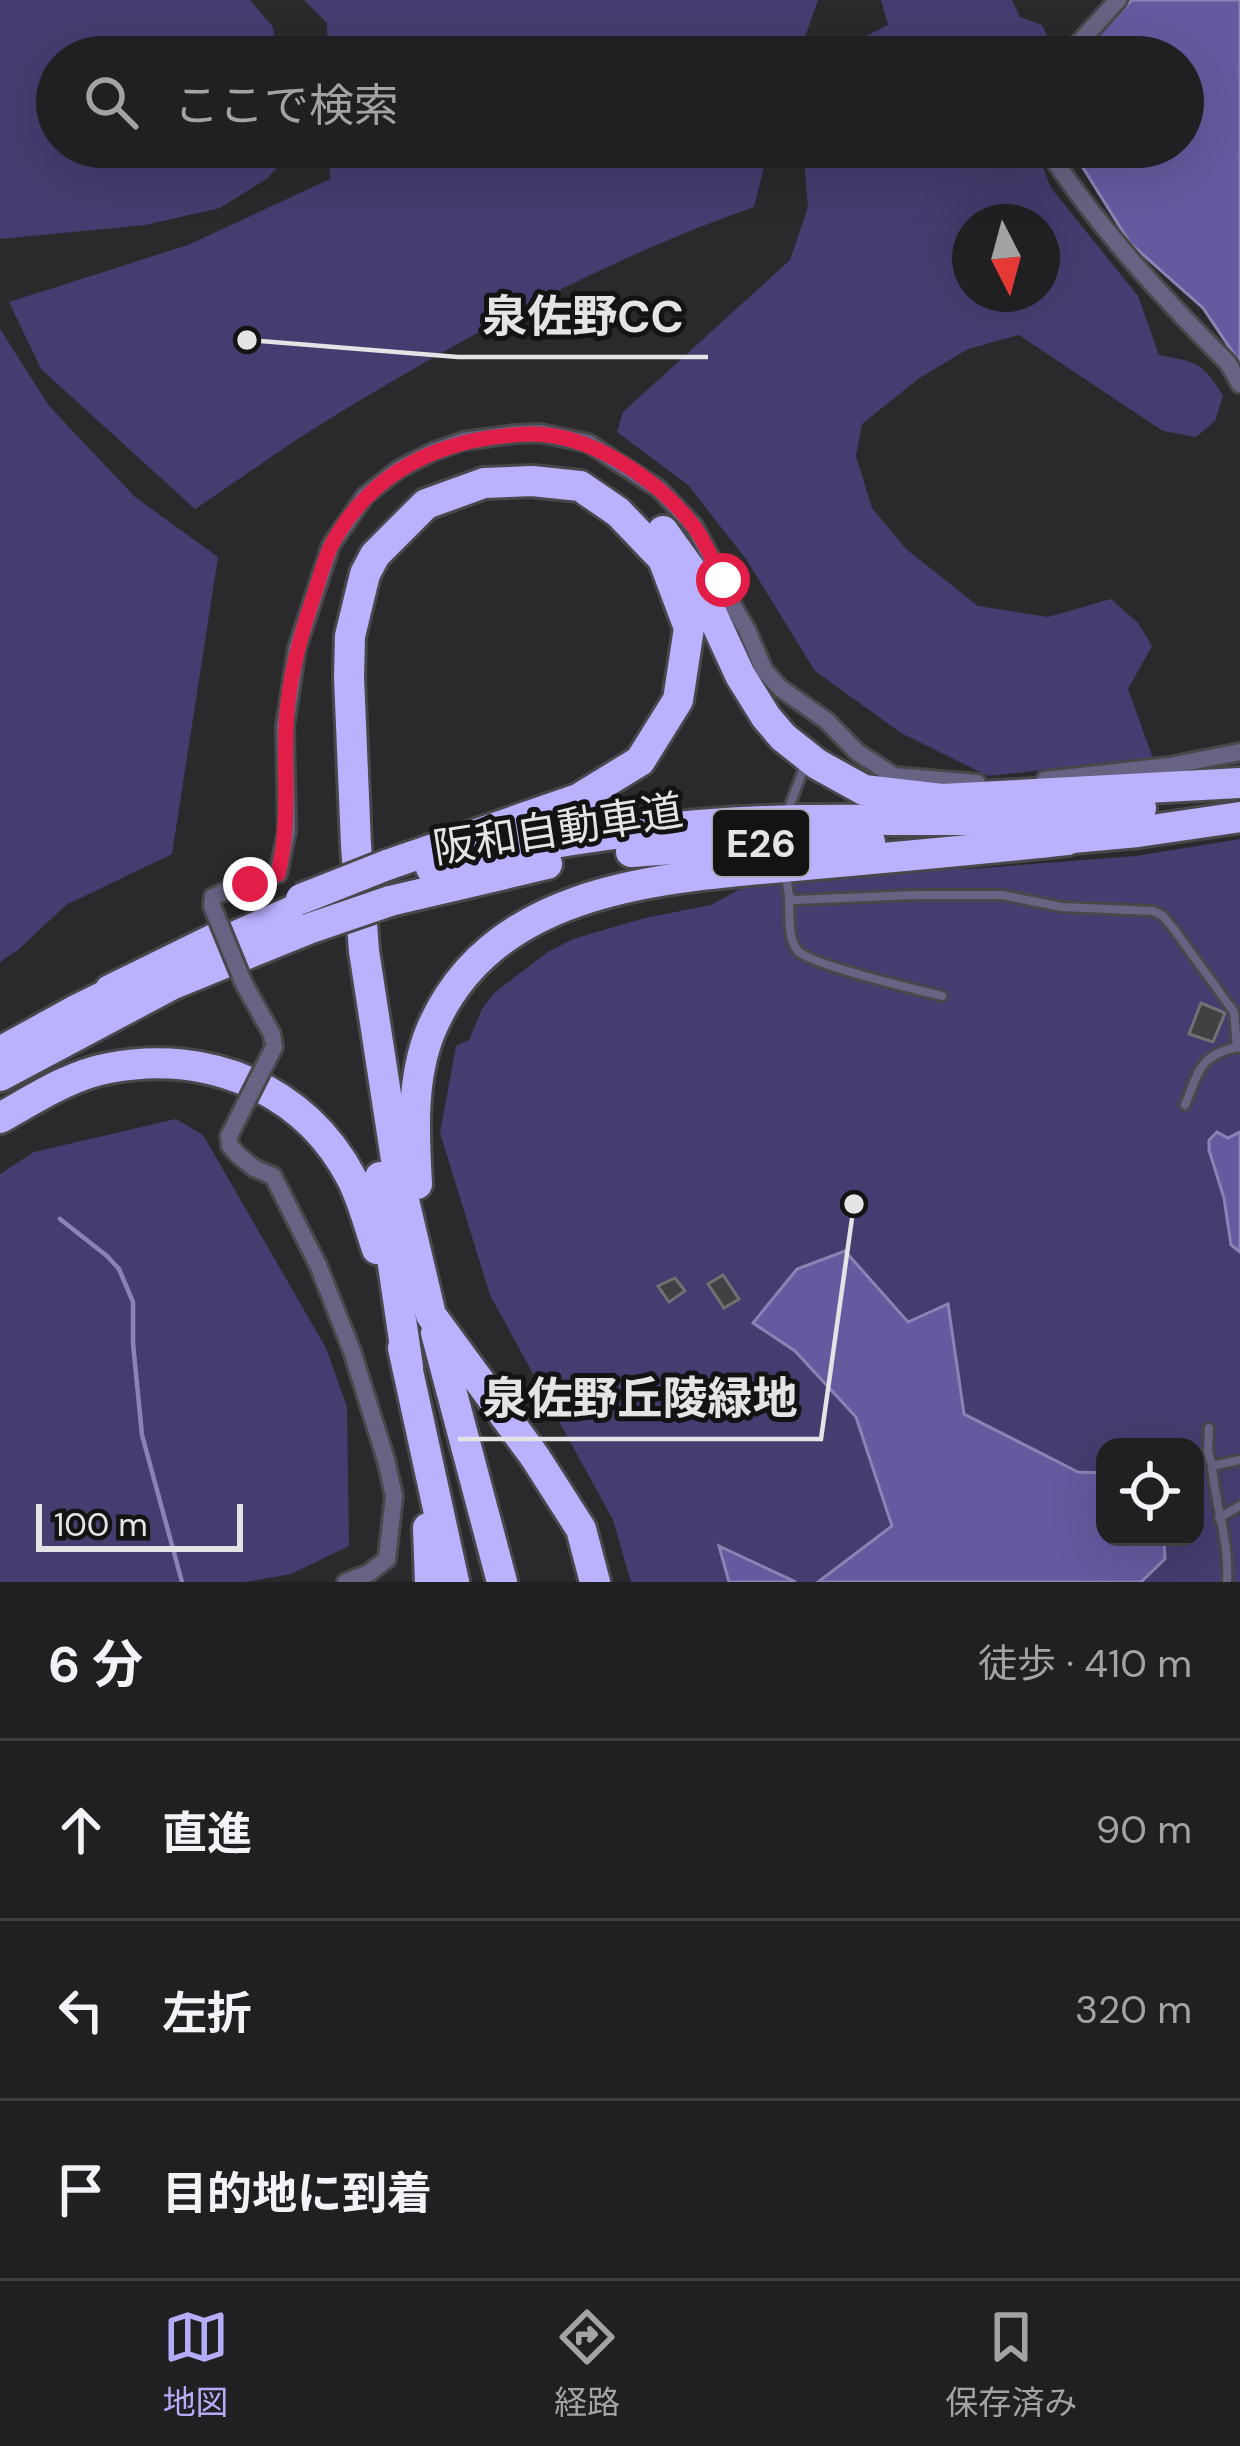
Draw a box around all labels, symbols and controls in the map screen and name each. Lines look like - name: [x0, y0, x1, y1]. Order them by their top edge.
- search box: [36, 36, 1204, 168]
- icon: search: [78, 69, 144, 135]
- text: ここで検索: [174, 76, 399, 135]
- north arrow: [952, 204, 1060, 312]
- callout: 泉佐野CC: [458, 276, 708, 357]
- text: 泉佐野CC: [482, 287, 684, 346]
- route start: [696, 553, 750, 607]
- street label: 阪和自動車道: [429, 782, 687, 876]
- road number: E26: [713, 810, 809, 876]
- route end: [223, 857, 277, 911]
- callout: 泉佐野丘陵緑地: [458, 1358, 821, 1439]
- text: 泉佐野丘陵緑地: [482, 1369, 798, 1428]
- map controls: [1096, 1438, 1204, 1546]
- button: locate: [1096, 1438, 1204, 1546]
- scale bar: [36, 1498, 243, 1551]
- text: 100 m: [54, 1503, 148, 1546]
- text: 6 分: [48, 1631, 143, 1698]
- text: 徒歩 · 410 m: [978, 1638, 1192, 1689]
- icon: ahead: [48, 1797, 114, 1863]
- text: 直進: [162, 1804, 252, 1863]
- text: 90 m: [1096, 1804, 1192, 1855]
- icon: left: [48, 1977, 114, 2043]
- text: 左折: [162, 1984, 252, 2043]
- text: 320 m: [1075, 1984, 1192, 2035]
- icon: arrive: [48, 2157, 114, 2223]
- text: 目的地に到着: [162, 2164, 432, 2223]
- tab: 地図: [163, 2304, 229, 2424]
- tab: 経路: [554, 2304, 620, 2424]
- tab: 保存済み: [945, 2304, 1077, 2424]

